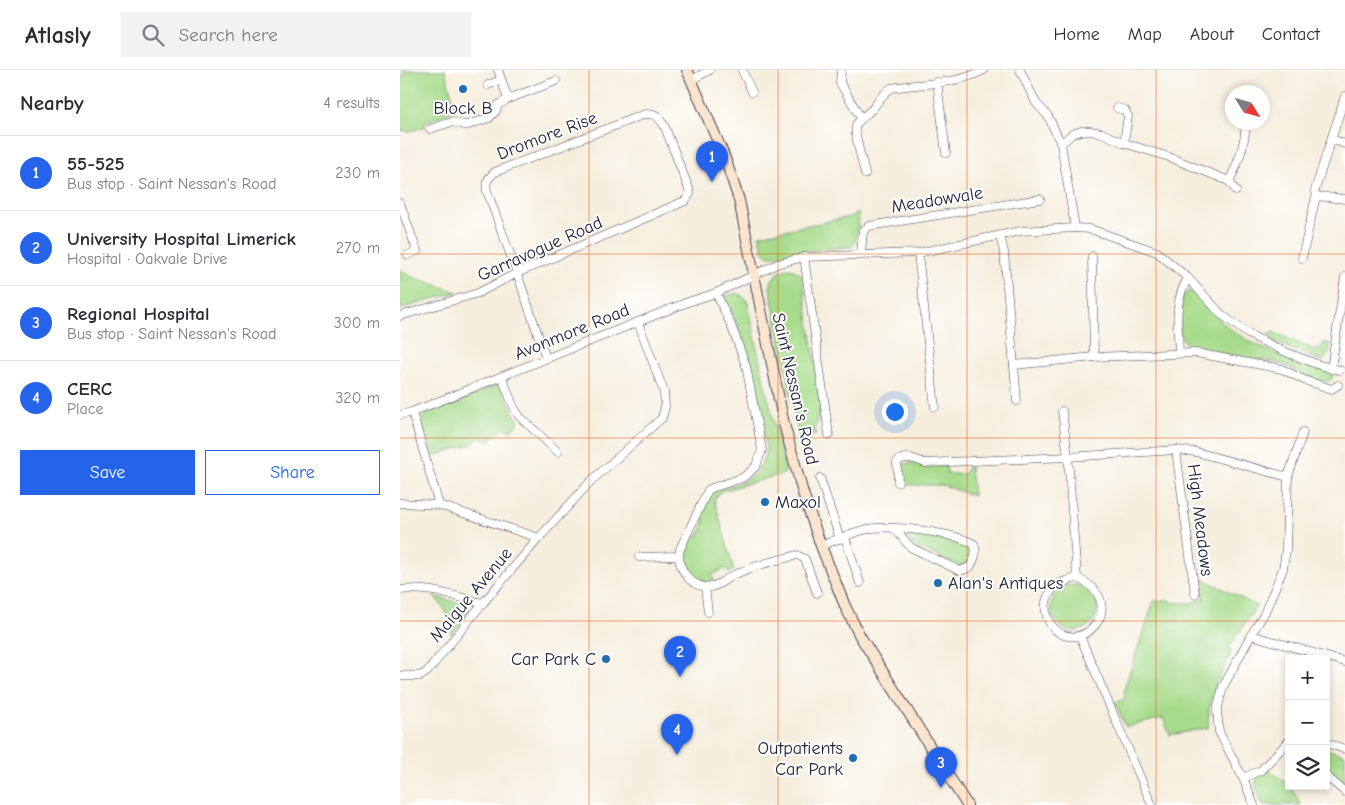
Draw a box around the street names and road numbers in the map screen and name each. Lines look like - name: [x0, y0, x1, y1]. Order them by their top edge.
- street label: Dromore Rise: [494, 107, 600, 165]
- street label: Meadowvale: [890, 182, 984, 218]
- street label: Garravogue Road: [474, 212, 606, 286]
- street label: Avonmore Road: [511, 299, 633, 365]
- street label: Saint Nessan's Road: [767, 311, 823, 467]
- street label: High Meadows: [1183, 463, 1217, 577]
- street label: Maigue Avenue: [425, 543, 517, 647]

